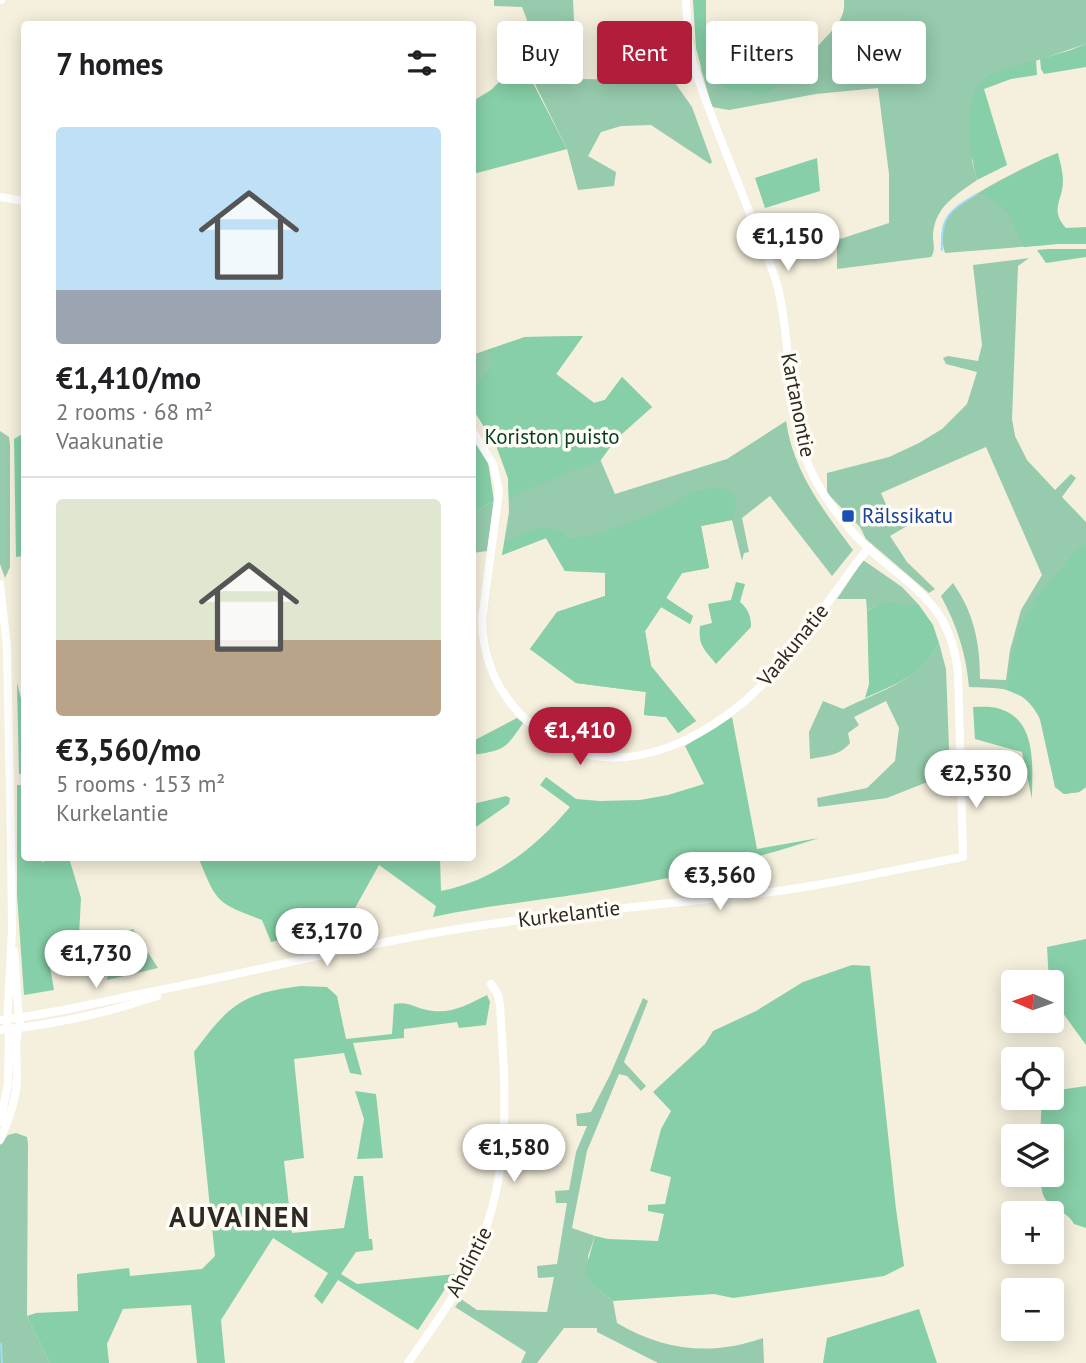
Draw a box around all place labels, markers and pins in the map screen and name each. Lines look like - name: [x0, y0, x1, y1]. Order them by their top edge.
- pin: €1,150: [731, 214, 845, 273]
- place label: Rälssikatu: [862, 502, 953, 529]
- marker: Rälssikatu: [840, 508, 856, 524]
- pin: €1,410: [523, 708, 637, 767]
- pin: €2,530: [919, 750, 1033, 810]
- pin: €3,560: [663, 852, 777, 912]
- pin: €3,170: [270, 908, 384, 968]
- pin: €1,730: [39, 930, 153, 990]
- pin: €1,580: [457, 1124, 571, 1184]

